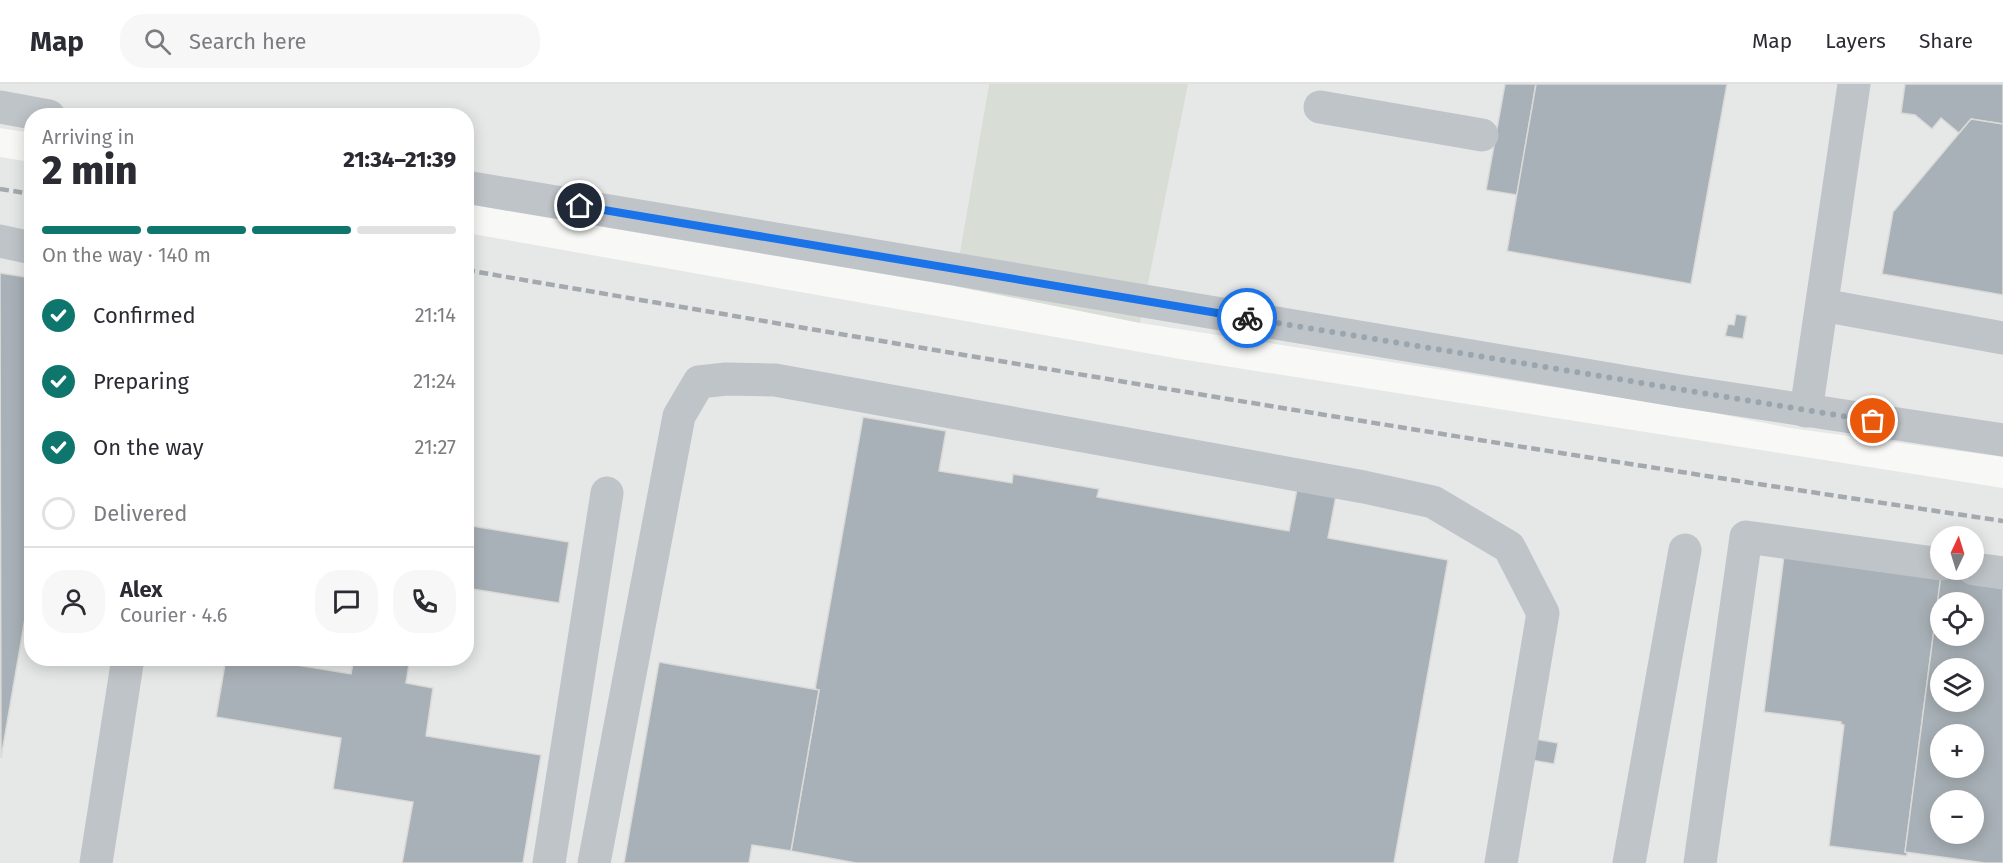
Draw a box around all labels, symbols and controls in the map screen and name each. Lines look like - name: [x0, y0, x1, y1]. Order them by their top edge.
- search box: [120, 14, 540, 68]
- text: Map: [30, 25, 84, 58]
- icon: search: [141, 25, 174, 58]
- text: Search here: [189, 28, 307, 55]
- text: Map: [1752, 28, 1792, 54]
- text: Layers: [1825, 28, 1886, 54]
- text: Share: [1919, 28, 1973, 54]
- text: Arriving in: [42, 125, 135, 149]
- text: 21:34–21:39: [343, 146, 456, 173]
- text: 2 min: [42, 148, 138, 194]
- pin: [554, 180, 605, 231]
- icon: home: [563, 189, 596, 222]
- text: On the way · 140 m: [42, 243, 211, 267]
- courier: [1217, 288, 1277, 348]
- icon: check: [42, 299, 75, 332]
- text: Confirmed: [93, 302, 196, 329]
- icon: bike: [1231, 302, 1264, 335]
- text: 21:14: [415, 303, 456, 327]
- icon: check: [42, 365, 75, 398]
- text: Preparing: [93, 368, 189, 395]
- text: 21:24: [413, 369, 456, 393]
- pin: [1847, 395, 1898, 446]
- icon: bag: [1856, 404, 1889, 437]
- icon: check: [42, 431, 75, 464]
- text: On the way: [93, 434, 204, 461]
- text: 21:27: [415, 435, 456, 459]
- text: Delivered: [93, 500, 188, 527]
- north arrow: [1930, 526, 1984, 580]
- map controls: [1930, 526, 1984, 844]
- button: person: [42, 570, 105, 633]
- button: chat: [315, 570, 378, 633]
- button: phone: [393, 570, 456, 633]
- text: Alex: [120, 576, 163, 603]
- button: locate: [1930, 592, 1984, 646]
- text: Courier · 4.6: [120, 603, 227, 627]
- button: layers: [1930, 658, 1984, 712]
- button: +: [1930, 724, 1984, 778]
- button: −: [1930, 790, 1984, 844]

